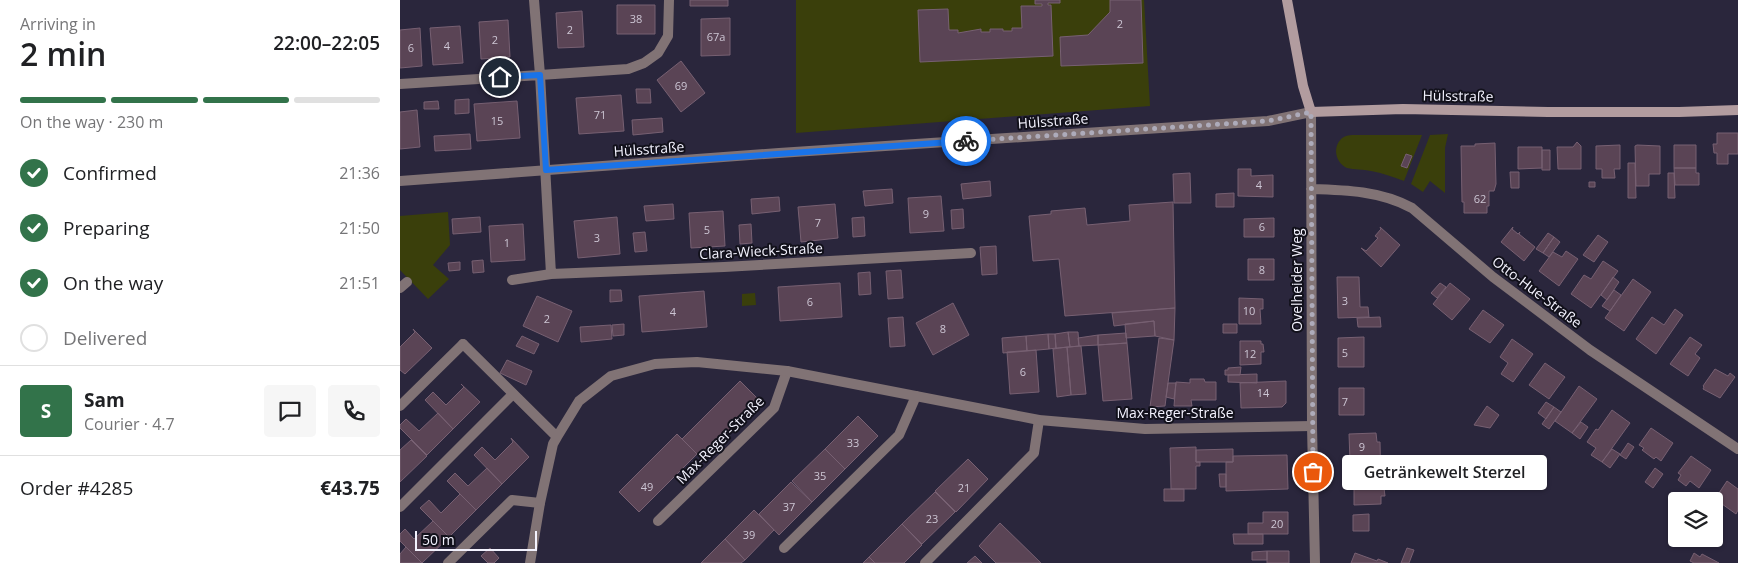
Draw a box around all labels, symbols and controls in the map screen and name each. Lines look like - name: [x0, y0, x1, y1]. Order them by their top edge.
- house number: 38: [630, 11, 642, 26]
- text: Arriving in: [20, 13, 96, 35]
- house number: 2: [1117, 16, 1123, 31]
- house number: 2: [567, 22, 573, 37]
- house number: 67a: [707, 29, 725, 44]
- text: 22:00–22:05: [273, 30, 380, 56]
- text: 2 min: [20, 32, 106, 75]
- house number: 2: [492, 32, 498, 47]
- house number: 4: [444, 38, 451, 53]
- house number: 6: [408, 40, 414, 55]
- pin: [479, 56, 521, 98]
- icon: home: [486, 63, 514, 91]
- house number: 69: [675, 78, 687, 93]
- street label: Hülsstraße: [1422, 85, 1494, 106]
- house number: 71: [594, 107, 606, 122]
- street label: Hülsstraße: [1017, 109, 1089, 132]
- text: On the way · 230 m: [20, 111, 163, 133]
- house number: 15: [491, 113, 503, 128]
- courier: [941, 116, 991, 166]
- icon: bike: [952, 127, 980, 155]
- street label: Hülsstraße: [613, 137, 685, 160]
- icon: check: [20, 159, 48, 187]
- text: Confirmed: [63, 160, 157, 186]
- text: 21:36: [339, 162, 380, 184]
- house number: 4: [1256, 177, 1263, 192]
- house number: 62: [1474, 191, 1486, 206]
- house number: 9: [923, 206, 929, 221]
- icon: check: [20, 214, 48, 242]
- text: Preparing: [63, 215, 150, 241]
- house number: 7: [815, 215, 821, 230]
- text: 21:50: [339, 217, 380, 239]
- house number: 6: [1259, 219, 1265, 234]
- house number: 5: [704, 222, 710, 237]
- street label: Ovelheider Weg: [1287, 228, 1306, 332]
- house number: 3: [594, 230, 600, 245]
- house number: 1: [504, 235, 510, 250]
- street label: Clara-Wieck-Straße: [699, 238, 823, 263]
- street label: Otto-Hue-Straße: [1489, 252, 1586, 332]
- house number: 8: [1259, 262, 1265, 277]
- icon: check: [20, 269, 48, 297]
- text: On the way: [63, 270, 163, 296]
- text: 21:51: [339, 272, 380, 294]
- house number: 3: [1342, 293, 1348, 308]
- house number: 6: [807, 294, 813, 309]
- house number: 10: [1243, 303, 1255, 318]
- house number: 4: [670, 304, 677, 319]
- house number: 2: [544, 311, 550, 326]
- house number: 8: [940, 321, 946, 336]
- text: Delivered: [63, 325, 147, 351]
- house number: 5: [1342, 345, 1348, 360]
- house number: 12: [1244, 346, 1256, 361]
- house number: 6: [1020, 364, 1026, 379]
- button: chat: [264, 385, 316, 437]
- button: phone: [328, 385, 380, 437]
- house number: 14: [1257, 385, 1270, 400]
- text: Sam: [84, 387, 125, 413]
- street label: Max-Reger-Straße: [672, 391, 768, 488]
- house number: 7: [1342, 394, 1348, 409]
- text: S: [41, 398, 51, 424]
- street label: Max-Reger-Straße: [1116, 403, 1234, 422]
- text: Courier · 4.7: [84, 413, 175, 435]
- house number: 33: [847, 435, 859, 450]
- house number: 9: [1359, 439, 1365, 454]
- pin: [1292, 451, 1334, 493]
- callout: Getränkewelt Sterzel: [1343, 454, 1548, 490]
- icon: bag: [1299, 458, 1327, 486]
- text: Getränkewelt Sterzel: [1364, 461, 1525, 483]
- house number: 35: [814, 468, 826, 483]
- text: Order #4285: [20, 475, 133, 501]
- text: €43.75: [320, 475, 380, 501]
- house number: 49: [641, 479, 653, 494]
- house number: 21: [958, 480, 970, 495]
- map controls: [1668, 492, 1723, 547]
- button: layers: [1668, 492, 1723, 547]
- house number: 37: [783, 499, 795, 514]
- house number: 23: [926, 511, 938, 526]
- house number: 20: [1271, 516, 1283, 531]
- house number: 39: [743, 527, 755, 542]
- scale bar: [415, 528, 538, 551]
- text: 50 m: [422, 530, 455, 549]

